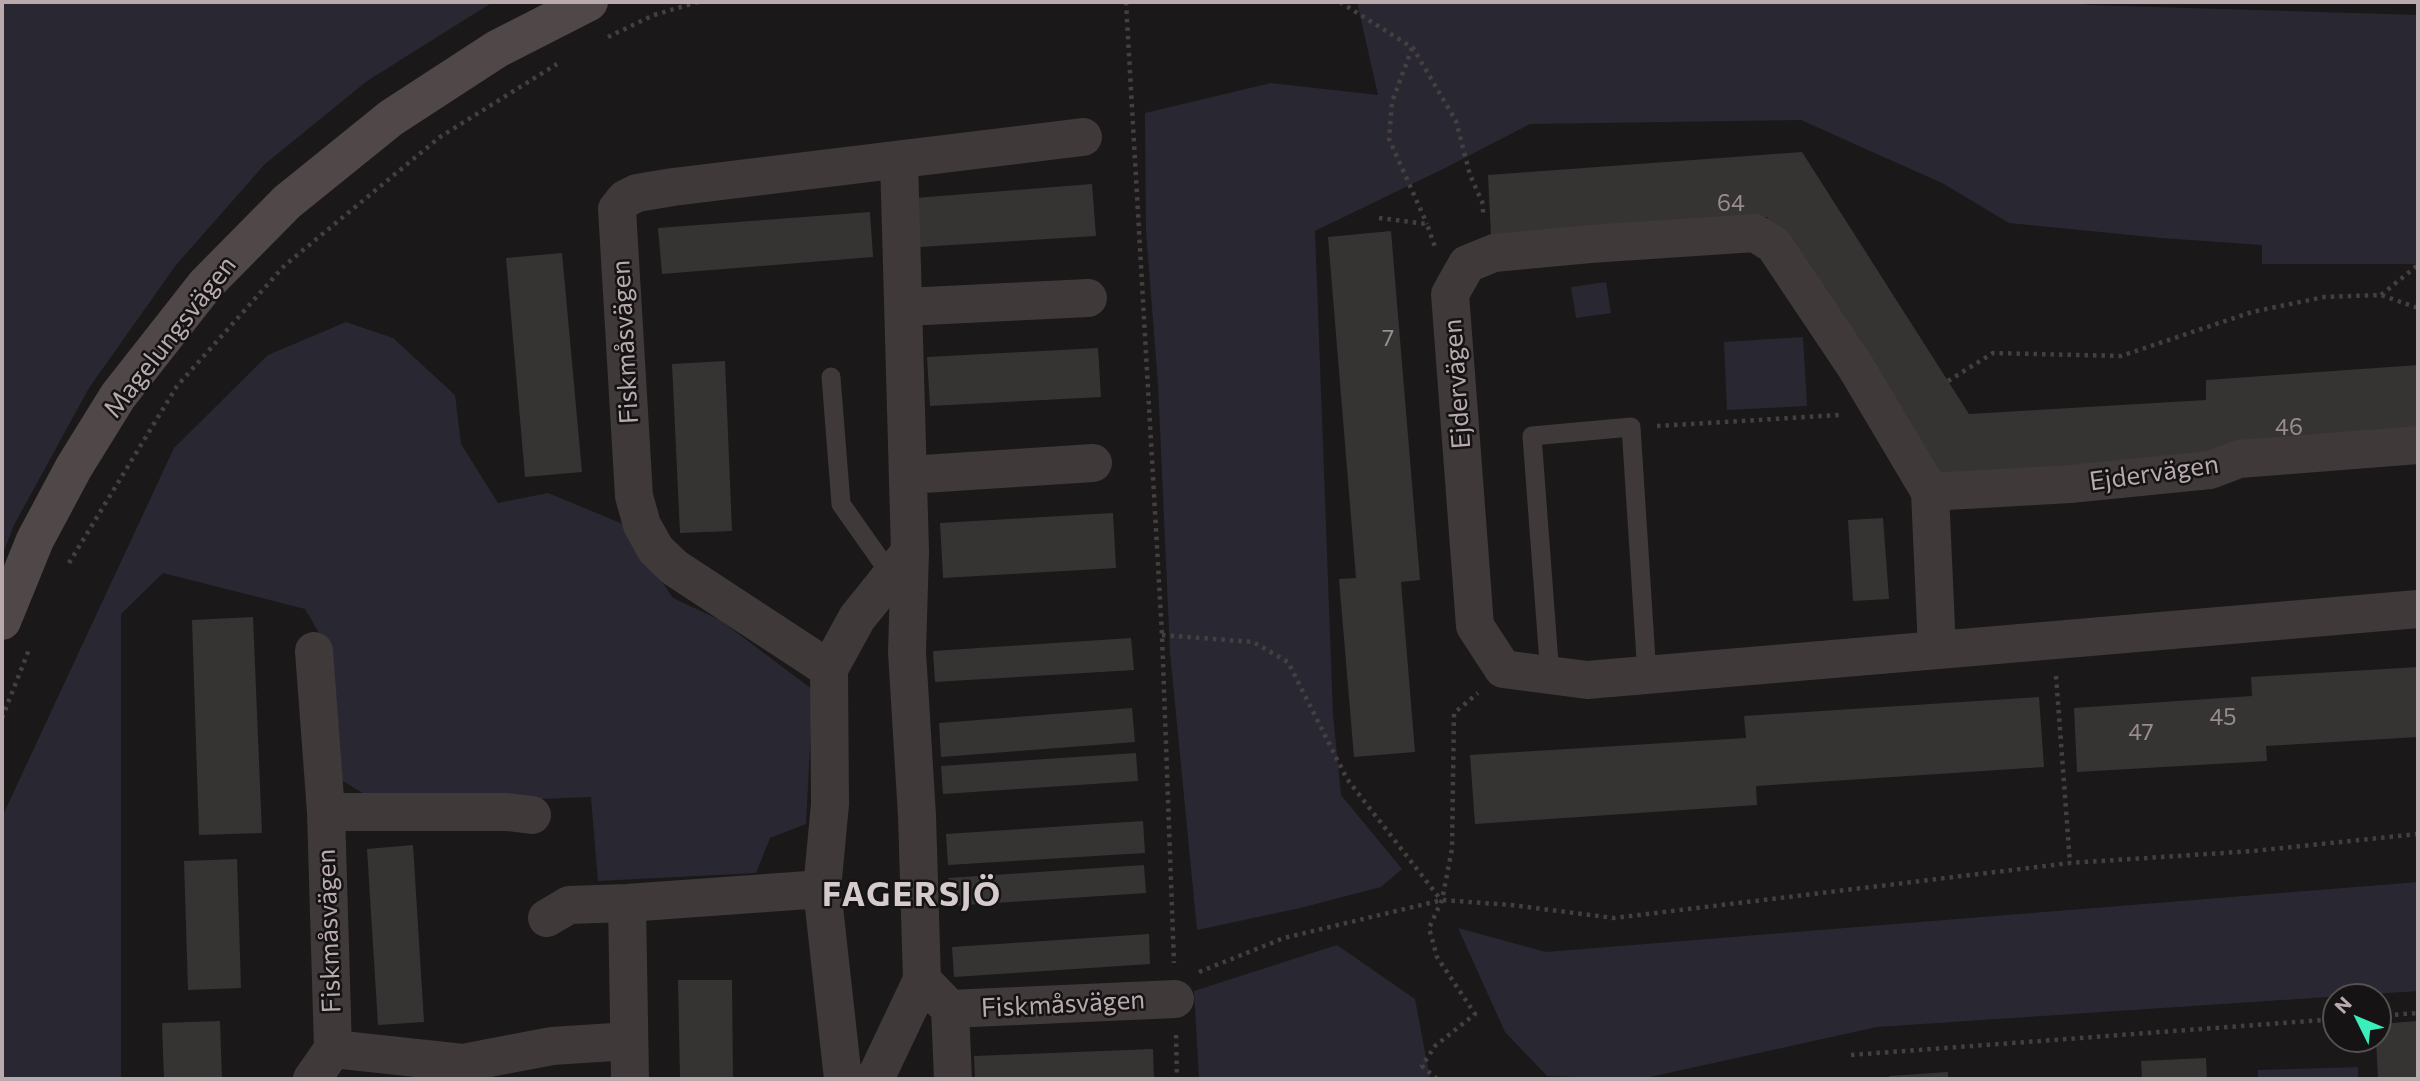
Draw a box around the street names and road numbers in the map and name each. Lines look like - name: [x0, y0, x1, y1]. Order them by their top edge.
- street label: Magelungsvägen: [97, 250, 243, 424]
- street label: Fiskmåsvägen: [605, 259, 645, 425]
- street label: Ejdervägen: [1437, 318, 1477, 450]
- street label: Ejdervägen: [2087, 448, 2221, 498]
- street label: Fiskmåsvägen: [311, 848, 347, 1014]
- street label: Fiskmåsvägen: [980, 984, 1146, 1024]

